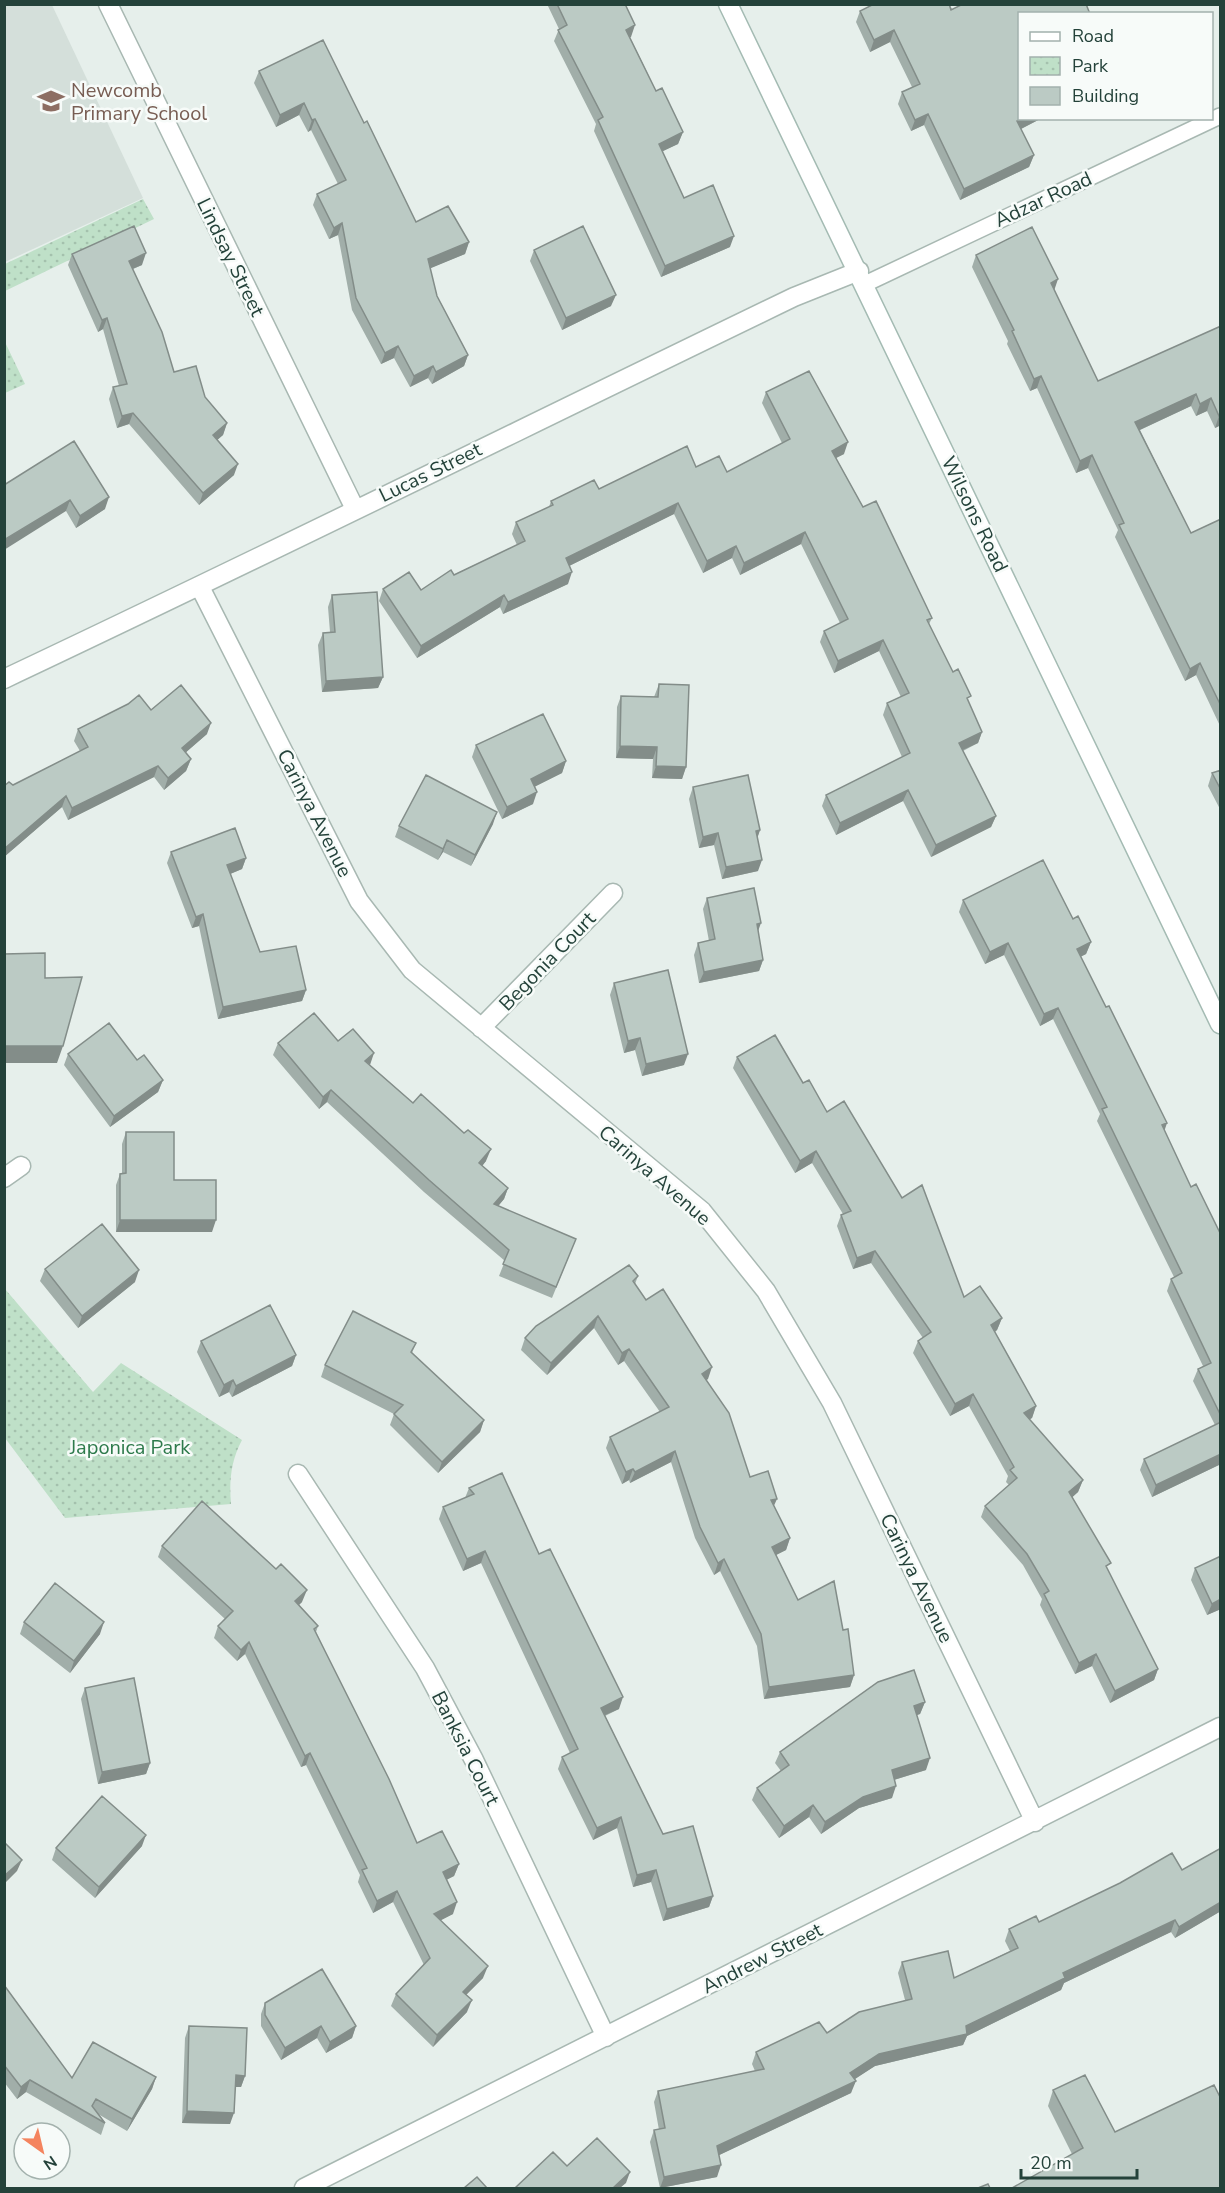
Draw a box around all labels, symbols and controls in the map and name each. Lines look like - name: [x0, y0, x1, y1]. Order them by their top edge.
- legend: [1018, 12, 1213, 120]
- text: Road: [1072, 24, 1114, 48]
- text: Park: [1072, 54, 1109, 78]
- place label: Newcomb Primary School: [71, 77, 207, 127]
- text: Building: [1072, 84, 1139, 108]
- school or university icon: Newcomb Primary School: [36, 86, 66, 116]
- street label: Adzar Road: [990, 165, 1096, 234]
- street label: Lindsay Street: [190, 193, 271, 322]
- street label: Lucas Street: [374, 436, 487, 509]
- street label: Wilsons Road: [935, 452, 1014, 577]
- street label: Carinya Avenue: [271, 744, 359, 882]
- street label: Begonia Court: [493, 905, 602, 1017]
- street label: Carinya Avenue: [593, 1119, 717, 1232]
- park label: Japonica Park: [69, 1434, 191, 1461]
- street label: Carinya Avenue: [874, 1509, 960, 1647]
- street label: Banksia Court: [425, 1686, 506, 1811]
- street label: Andrew Street: [697, 1916, 828, 2000]
- north arrow: [12, 2121, 72, 2181]
- scale bar: [1021, 2142, 1136, 2180]
- text: N: [39, 2150, 61, 2175]
- text: 20 m: [1030, 2151, 1072, 2175]

